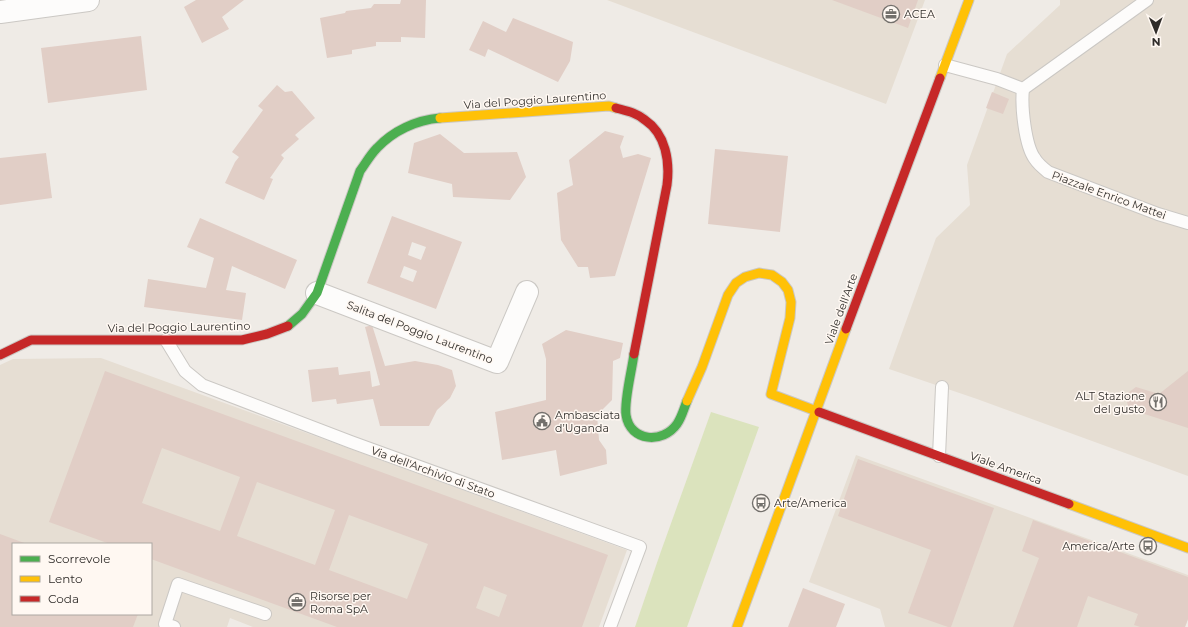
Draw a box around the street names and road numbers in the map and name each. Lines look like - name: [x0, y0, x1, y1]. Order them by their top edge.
- street label: Via del Poggio Laurentino: [463, 88, 607, 112]
- street label: Piazzale Enrico Mattei: [1050, 168, 1168, 222]
- street label: Viale dell'Arte: [822, 271, 860, 346]
- street label: Salita del Poggio Laurentino: [345, 298, 495, 366]
- street label: Via del Poggio Laurentino: [108, 319, 251, 335]
- street label: Via dell'Archivio di Stato: [369, 443, 497, 501]
- street label: Viale America: [968, 448, 1044, 488]

